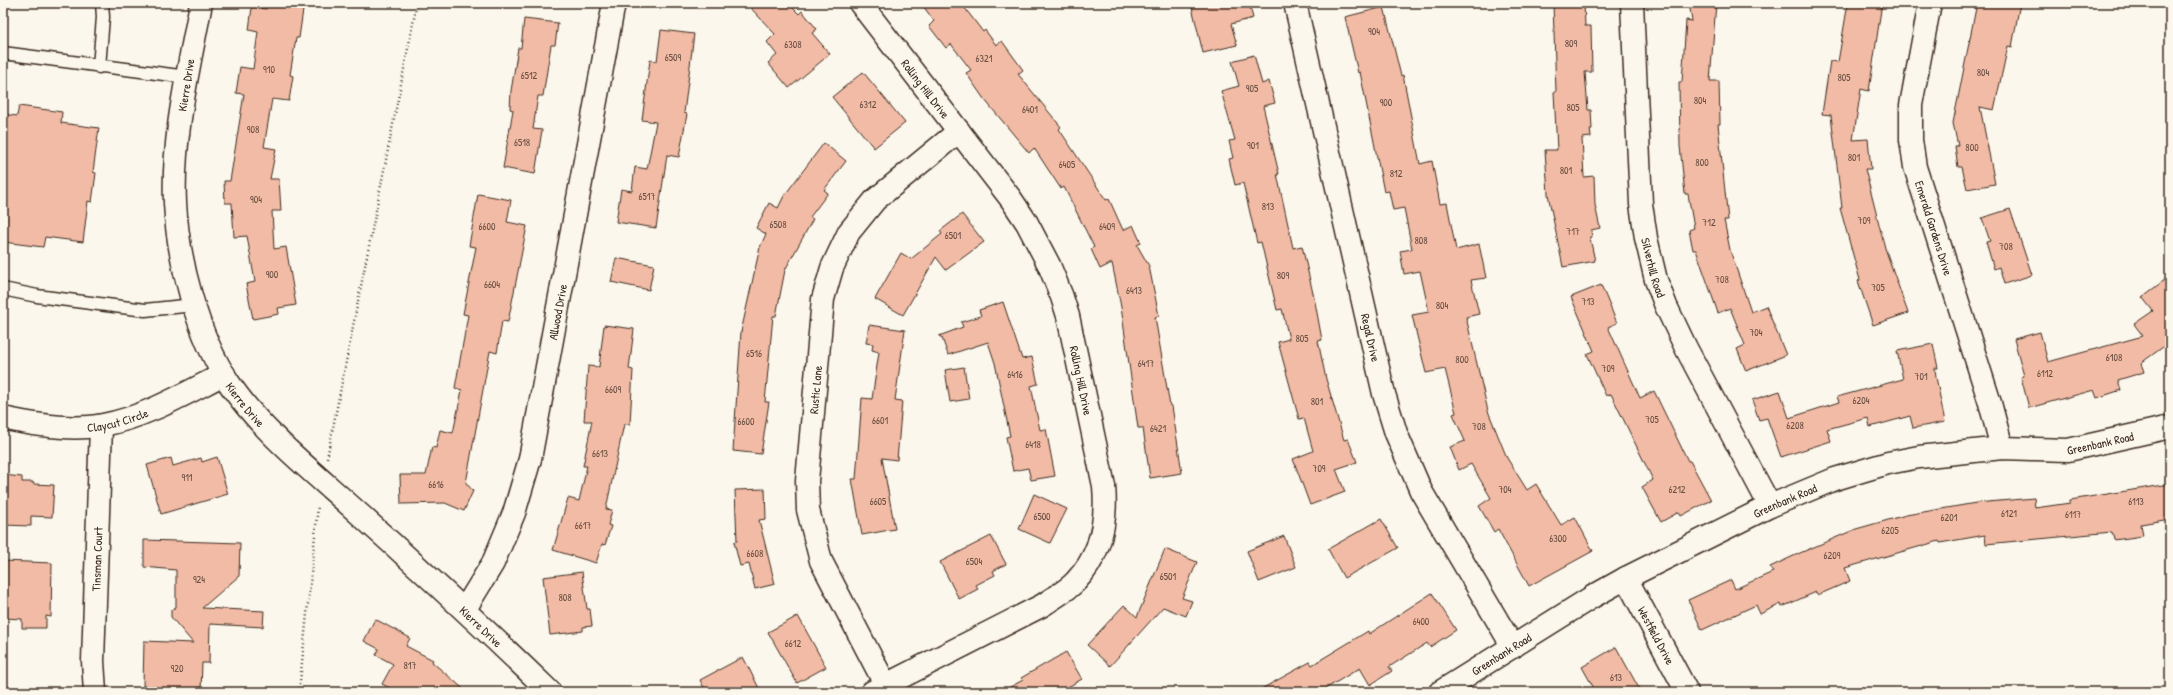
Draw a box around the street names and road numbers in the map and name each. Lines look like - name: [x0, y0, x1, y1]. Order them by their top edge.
- street label: Rolling Hill Drive: [898, 55, 954, 122]
- street label: Kierre Drive: [173, 57, 199, 113]
- street label: Emerald Gardens Drive: [1911, 179, 1957, 278]
- street label: Silverhill Road: [1638, 236, 1670, 300]
- street label: Allwood Drive: [544, 282, 571, 341]
- street label: Regal Drive: [1357, 312, 1385, 363]
- street label: Rolling Hill Drive: [1066, 344, 1097, 417]
- street label: Rustic Lane: [804, 365, 826, 415]
- street label: Kierre Drive: [222, 379, 269, 431]
- street label: Claycut Circle: [86, 404, 151, 436]
- street label: Greenbank Road: [2065, 427, 2135, 459]
- street label: Greenbank Road: [1750, 479, 1820, 522]
- street label: Tinsman Court: [87, 526, 106, 592]
- street label: Kierre Drive: [456, 602, 506, 651]
- street label: Westfield Drive: [1634, 603, 1679, 668]
- street label: Greenbank Road: [1468, 628, 1535, 679]

